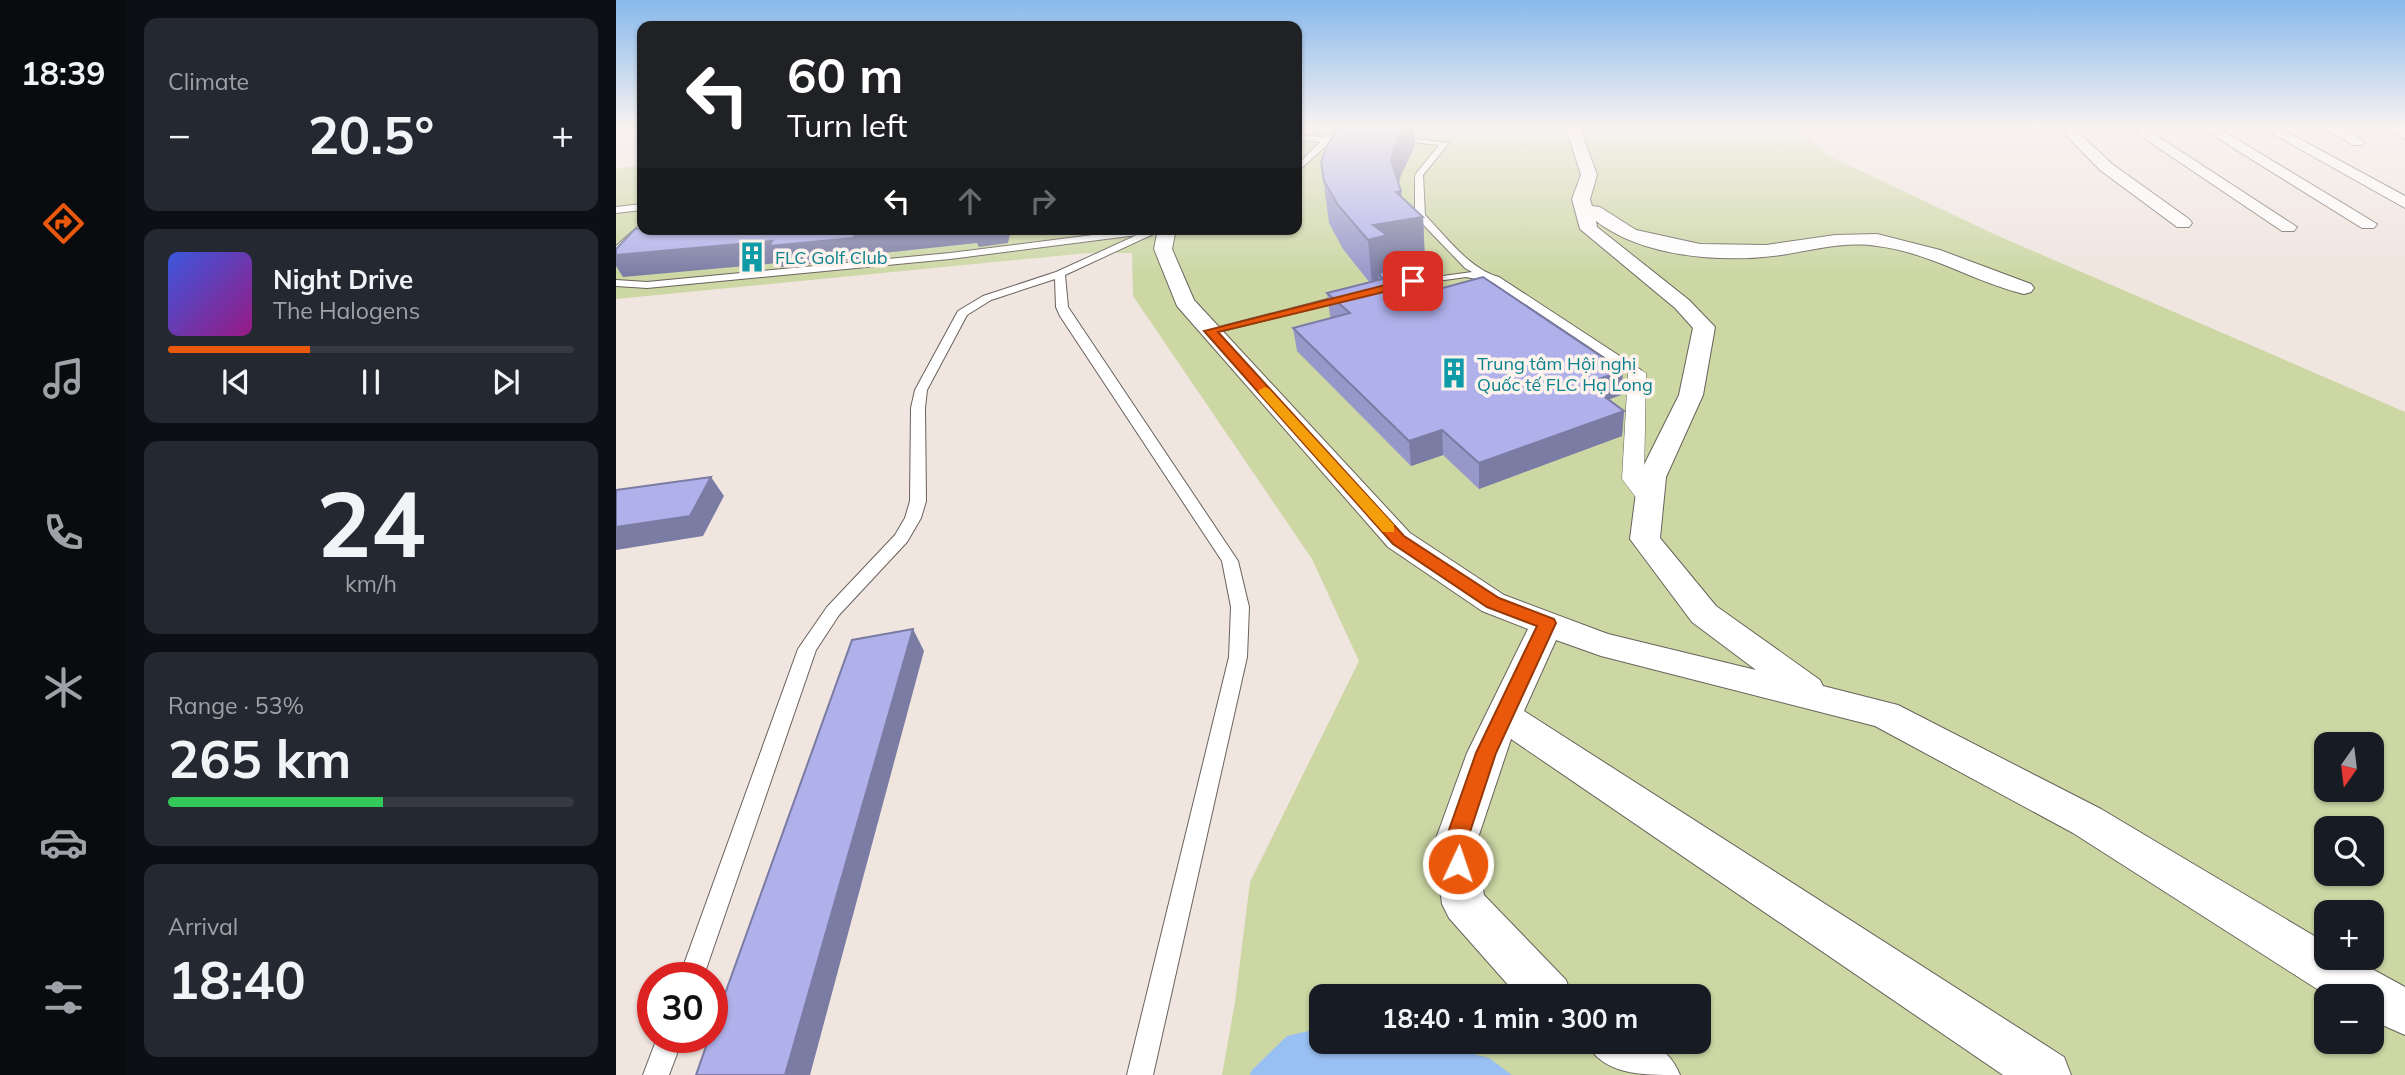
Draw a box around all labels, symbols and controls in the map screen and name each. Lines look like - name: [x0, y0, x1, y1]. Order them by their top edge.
- text: 60 m: [787, 44, 903, 105]
- icon: left: [672, 49, 763, 140]
- text: 18:39: [21, 53, 105, 93]
- text: Climate: [168, 67, 249, 96]
- text: 20.5°: [308, 102, 434, 167]
- text: Turn left: [787, 105, 907, 145]
- text: −: [168, 110, 191, 158]
- text: +: [551, 110, 574, 158]
- icon: left: [878, 182, 916, 220]
- icon: ahead: [951, 182, 989, 220]
- icon: right: [1024, 182, 1062, 220]
- icon: directions: [39, 199, 88, 248]
- building icon: FLC Golf Club: [735, 240, 769, 274]
- place label: FLC Golf Club: [775, 246, 888, 269]
- pin: [1383, 251, 1443, 311]
- icon: arrive: [1394, 262, 1432, 300]
- text: Night Drive: [273, 263, 413, 296]
- text: The Halogens: [273, 296, 420, 325]
- place label: Trung tâm Hội nghị Quốc tế FLC Hạ Long: [1477, 352, 1653, 396]
- icon: music: [39, 354, 88, 403]
- building icon: Trung tâm Hội nghị Quốc tế FLC Hạ Long: [1437, 356, 1471, 390]
- icon: previous: [217, 363, 255, 401]
- icon: pause: [352, 363, 390, 401]
- icon: next: [487, 363, 525, 401]
- text: 24: [316, 466, 426, 580]
- icon: phone: [39, 508, 88, 557]
- text: km/h: [345, 569, 397, 598]
- icon: climate: [39, 663, 88, 712]
- text: Range · 53%: [168, 691, 304, 720]
- text: 265 km: [168, 726, 351, 791]
- north arrow: [2314, 732, 2384, 802]
- map controls: [2314, 732, 2384, 1054]
- button: search: [2314, 816, 2384, 886]
- icon: car: [39, 818, 88, 867]
- position arrow: [1421, 827, 1495, 901]
- button: +: [2314, 900, 2384, 970]
- text: Arrival: [168, 912, 238, 941]
- text: 18:40: [168, 947, 306, 1012]
- speed limit sign: 30: [637, 962, 728, 1053]
- icon: filters: [39, 973, 88, 1022]
- button: −: [2314, 984, 2384, 1054]
- text: 18:40 · 1 min · 300 m: [1382, 1002, 1638, 1035]

